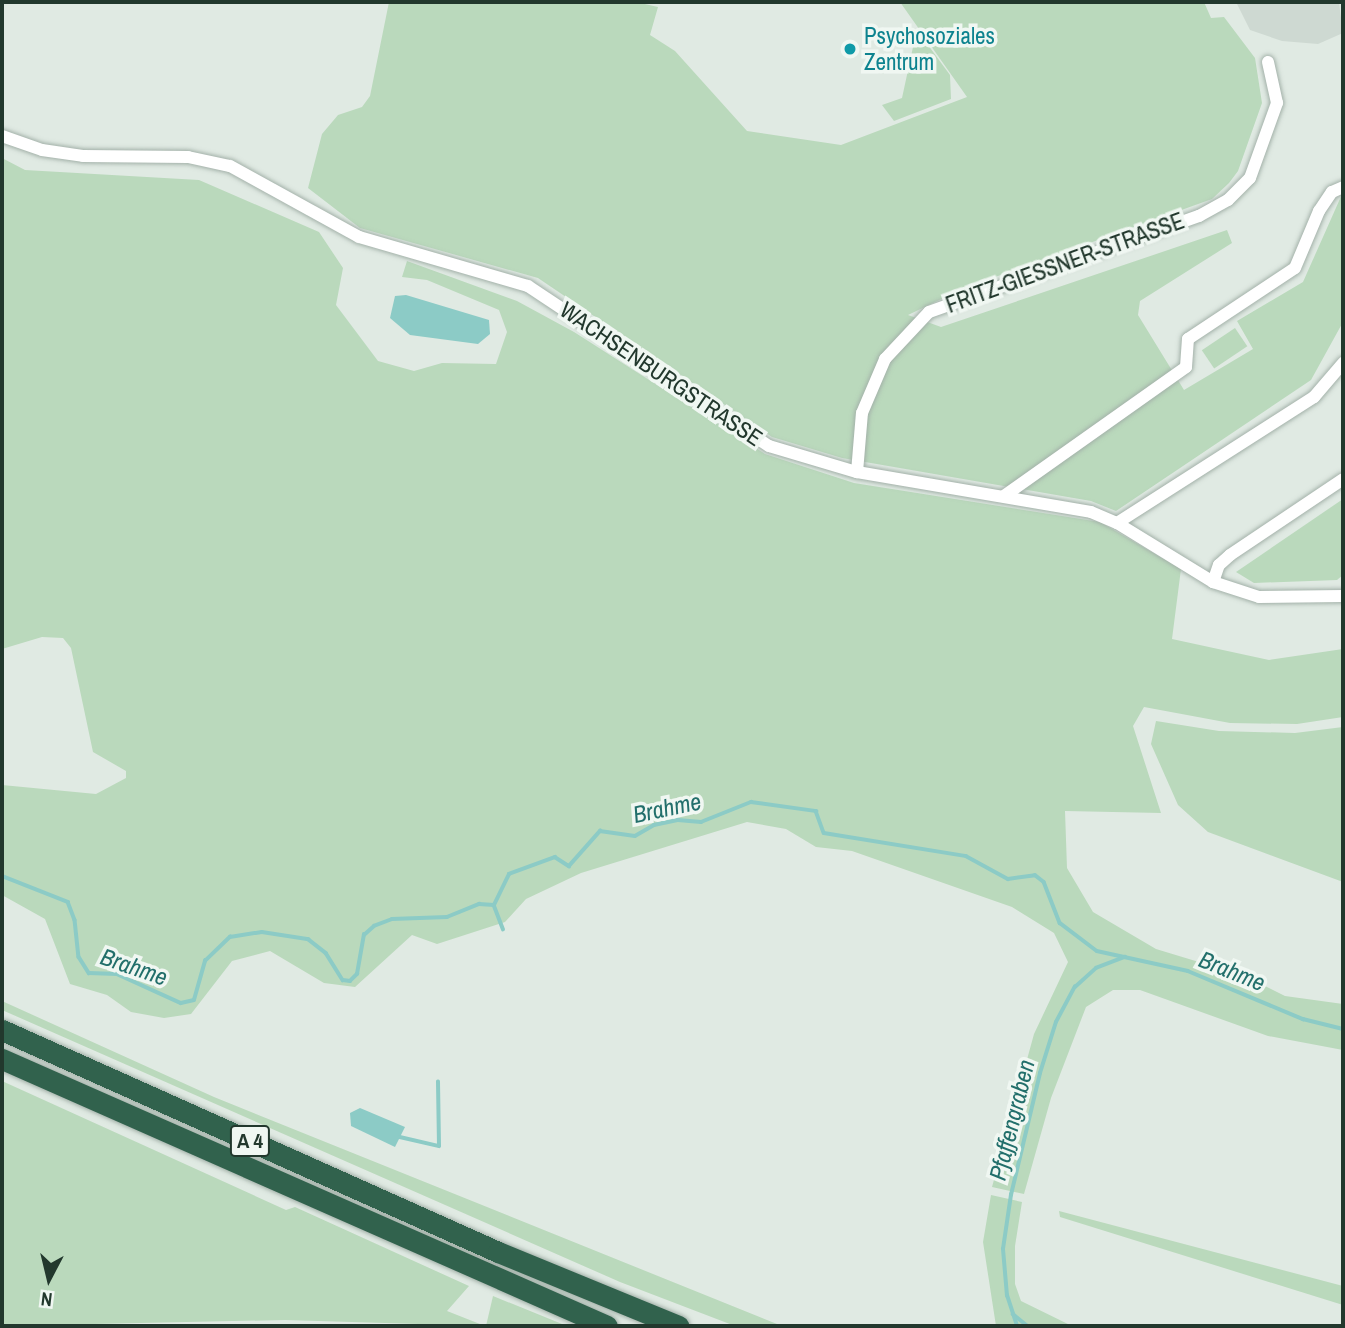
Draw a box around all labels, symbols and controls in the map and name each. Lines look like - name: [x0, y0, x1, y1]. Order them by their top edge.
- place label: Psychosoziales Zentrum: [864, 22, 995, 76]
- marker: Psychosoziales Zentrum: [842, 41, 858, 57]
- street label: FRITZ-GIESSNER-STRASSE: [942, 207, 1188, 319]
- street label: WACHSENBURGSTRASSE: [555, 296, 767, 452]
- water label: Brahme: [630, 787, 704, 829]
- water label: Brahme: [97, 942, 171, 992]
- water label: Brahme: [1195, 945, 1269, 997]
- water label: Pfaffengraben: [983, 1057, 1041, 1183]
- road number: A 4: [229, 1124, 271, 1158]
- north arrow: [14, 1244, 84, 1314]
- text: N: [39, 1286, 54, 1313]

